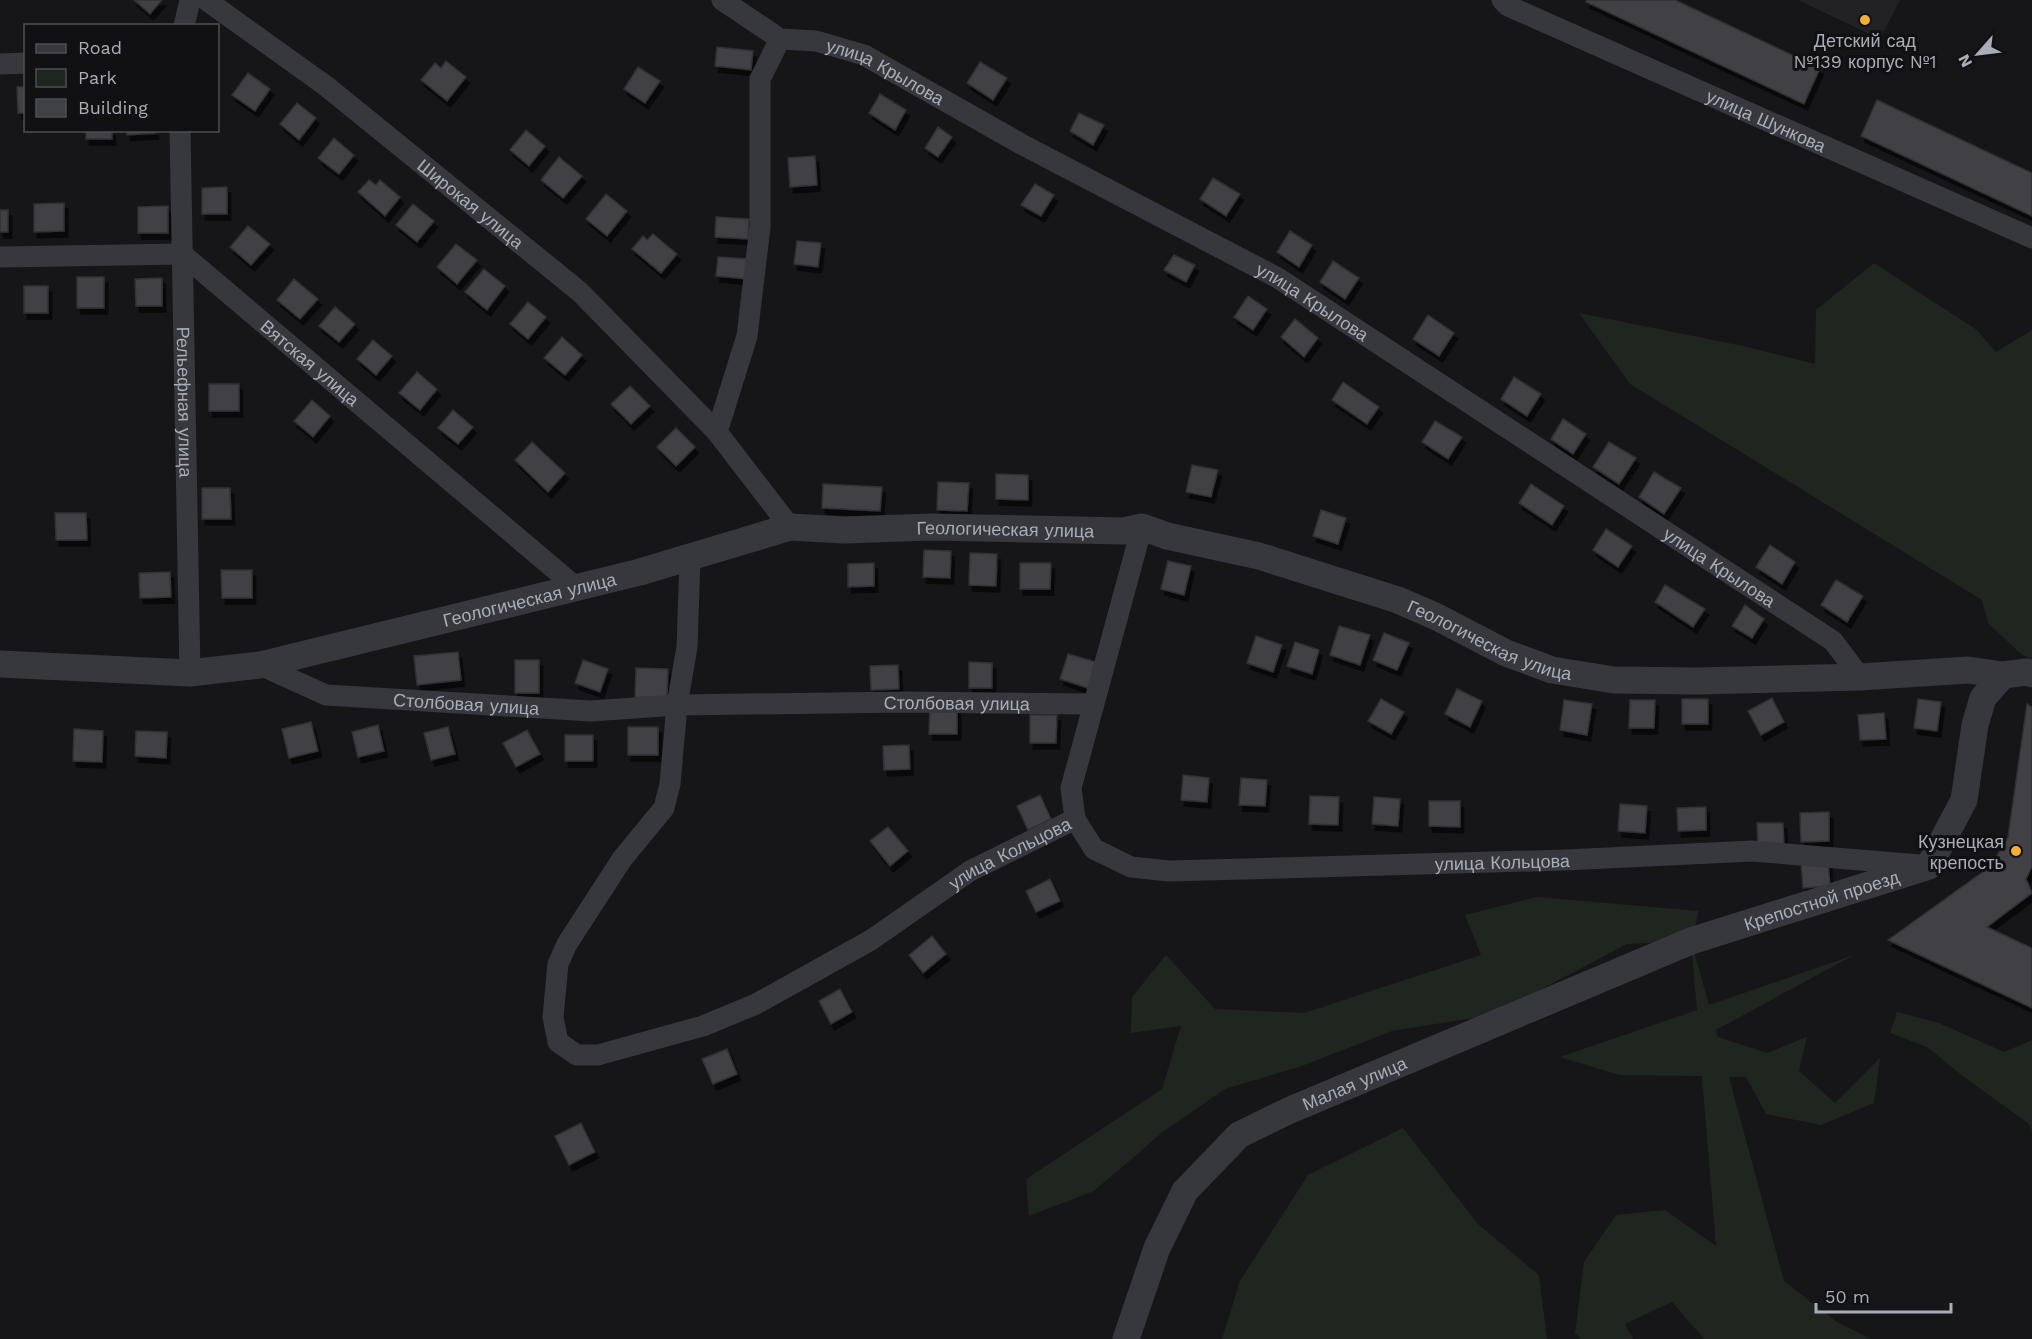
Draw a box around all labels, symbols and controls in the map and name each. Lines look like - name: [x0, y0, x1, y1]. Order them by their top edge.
- marker: Детский сад №139 корпус №1: [1858, 13, 1872, 27]
- legend: [24, 24, 219, 132]
- north arrow: [1948, 24, 2008, 84]
- place label: Детский сад №139 корпус №1: [1794, 30, 1936, 72]
- street label: улица Крылова: [824, 34, 949, 109]
- text: Road: [78, 37, 122, 58]
- text: N: [1954, 51, 1976, 71]
- text: Park: [78, 67, 117, 88]
- street label: улица Шункова: [1703, 85, 1830, 156]
- text: Building: [78, 97, 148, 118]
- street label: Широкая улица: [414, 154, 529, 253]
- street label: улица Крылова: [1253, 258, 1374, 346]
- street label: Вятская улица: [257, 315, 364, 411]
- street label: Рельефная улица: [173, 326, 197, 478]
- street label: Геологическая улица: [916, 516, 1095, 541]
- street label: улица Крылова: [1660, 523, 1780, 612]
- street label: Геологическая улица: [441, 568, 619, 630]
- street label: Геологическая улица: [1404, 595, 1574, 684]
- street label: Столбовая улица: [393, 689, 541, 718]
- street label: Столбовая улица: [883, 691, 1031, 714]
- street label: улица Кольцова: [944, 812, 1075, 893]
- place label: Кузнецкая крепость: [1918, 831, 2004, 873]
- marker: Кузнецкая крепость: [2009, 844, 2023, 858]
- street label: улица Кольцова: [1434, 849, 1571, 874]
- street label: Крепостной проезд: [1741, 866, 1902, 934]
- street label: Малая улица: [1299, 1051, 1411, 1114]
- scale bar: [1816, 1276, 1951, 1314]
- text: 50 m: [1825, 1286, 1870, 1307]

